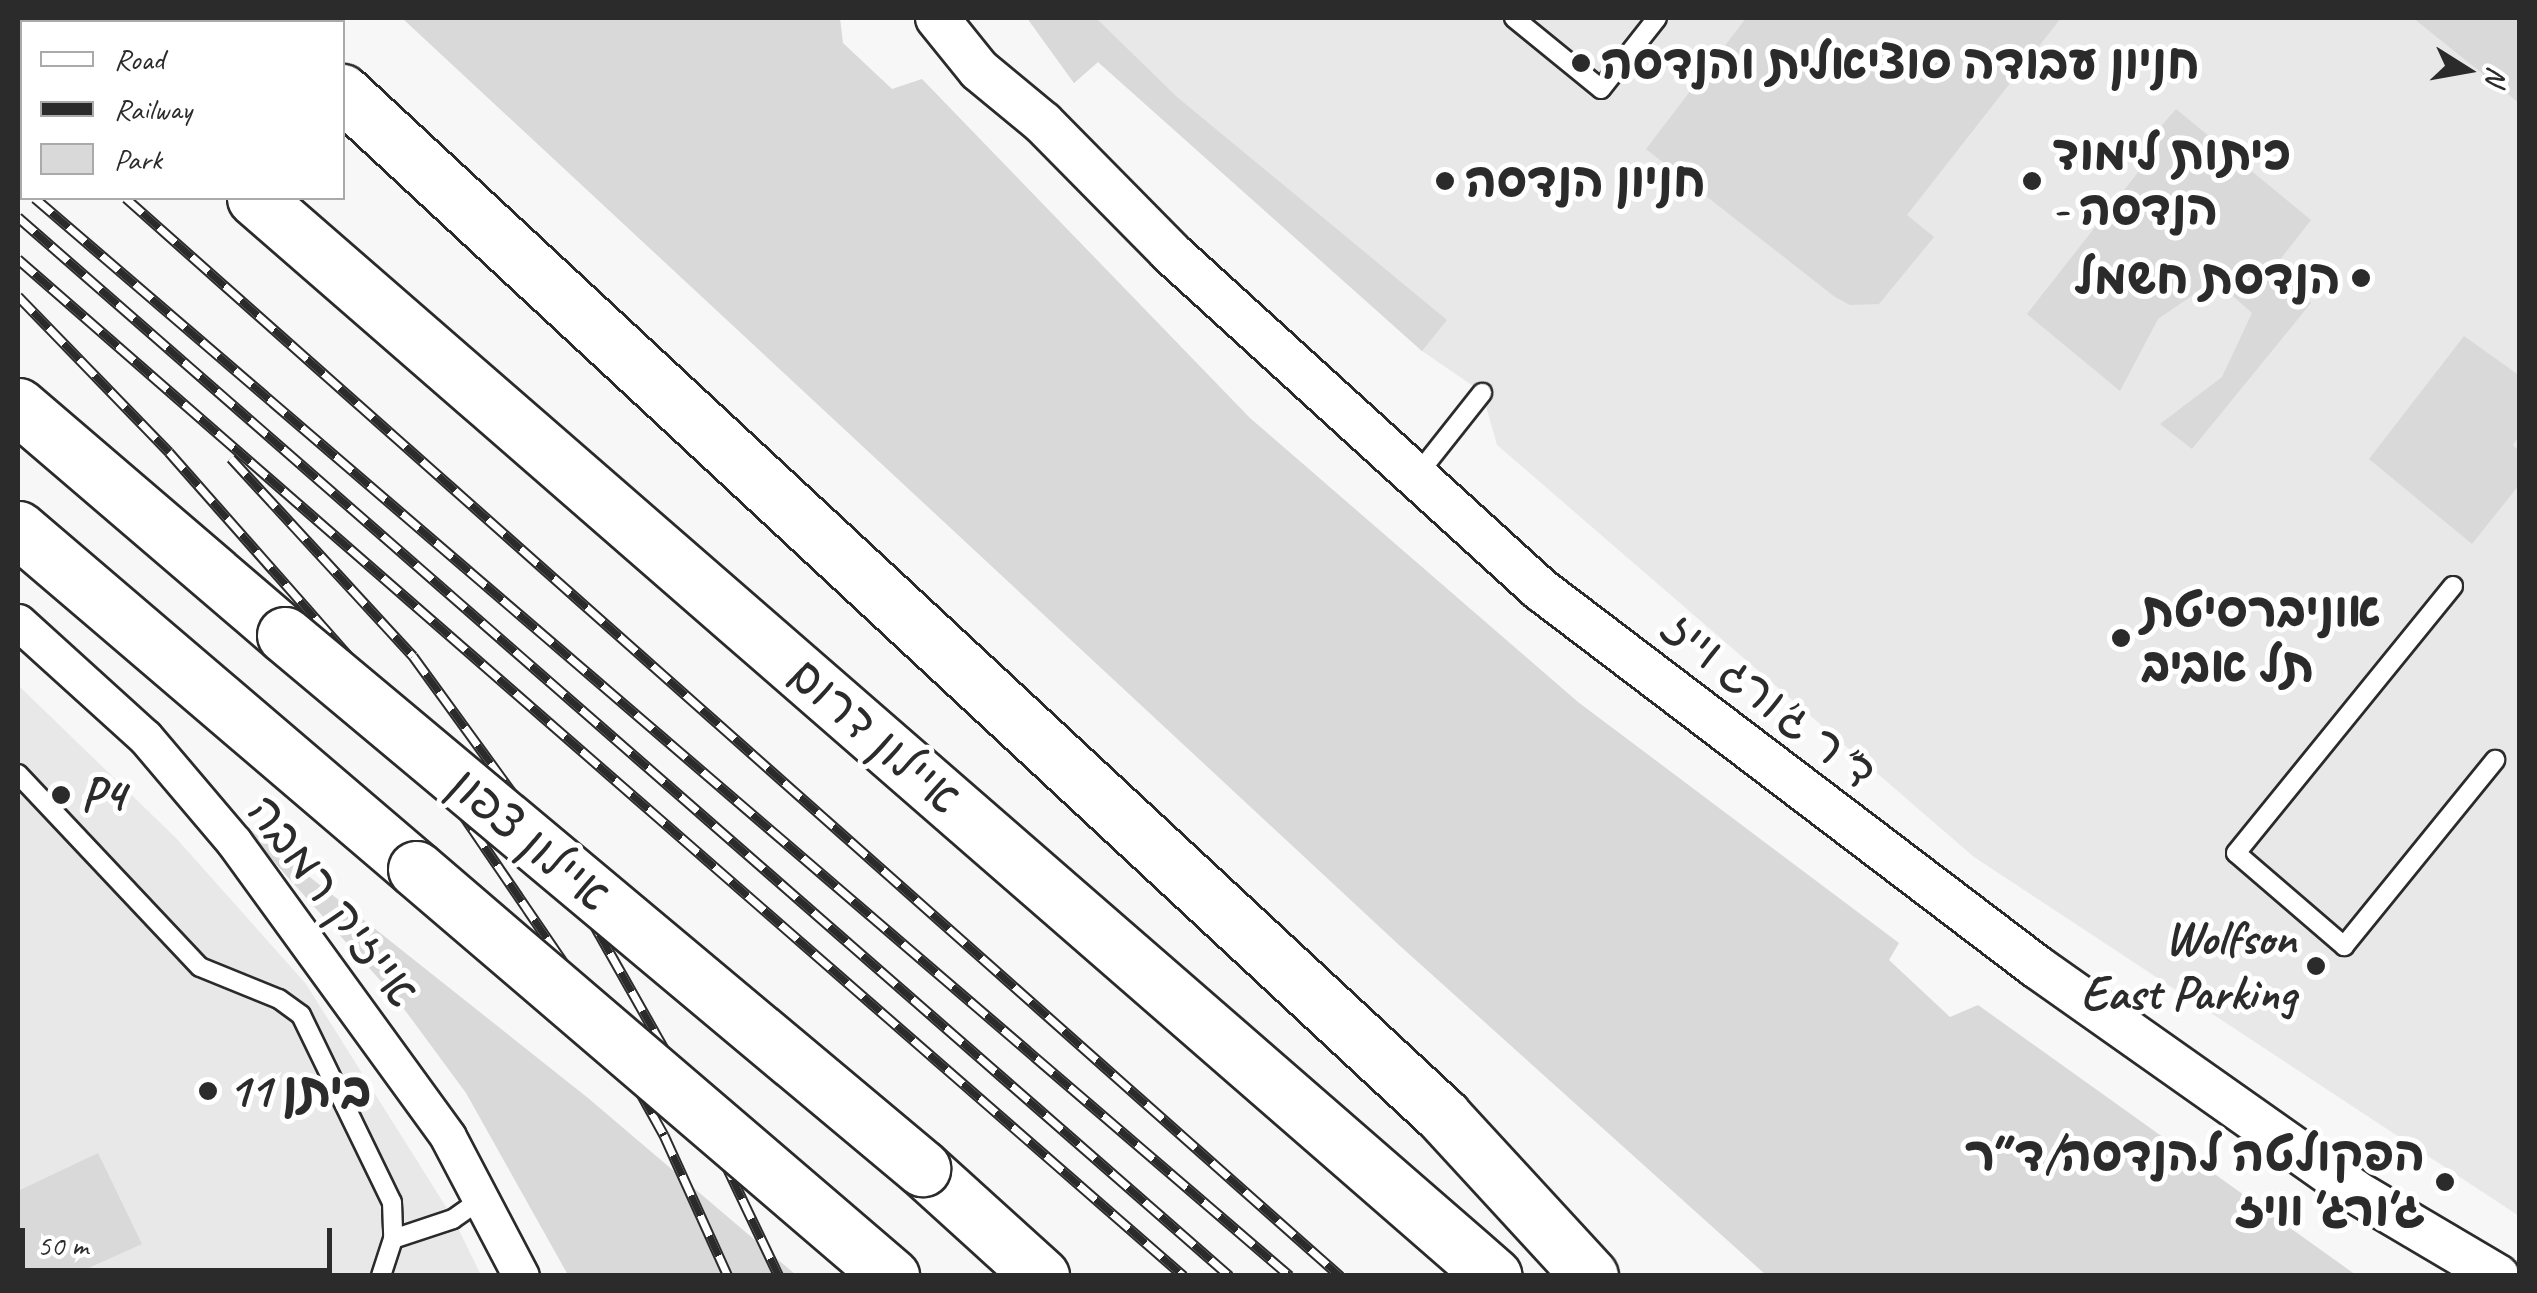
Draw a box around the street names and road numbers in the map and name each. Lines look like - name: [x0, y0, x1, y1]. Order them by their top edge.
- street label: ד"ר ג'ורג וייז: [1650, 598, 1888, 802]
- street label: איילון דרום: [777, 646, 973, 826]
- street label: איילון צפון: [438, 756, 622, 924]
- street label: אייזיק רמבה: [234, 783, 432, 1019]

